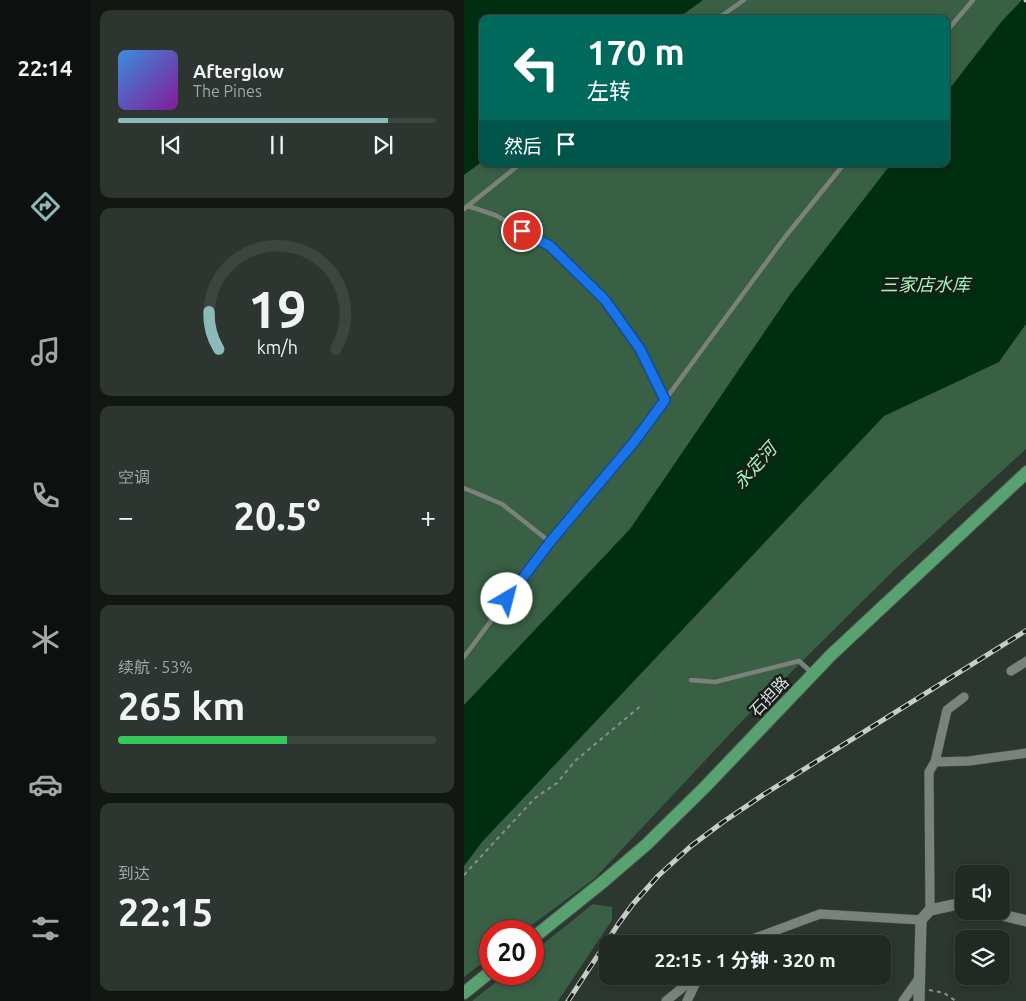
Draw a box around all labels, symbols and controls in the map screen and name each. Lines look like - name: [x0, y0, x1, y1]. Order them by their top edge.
- text: 170 m: [587, 32, 685, 72]
- icon: left: [504, 35, 569, 100]
- text: 22:14: [17, 55, 73, 80]
- text: Afterglow: [193, 60, 284, 82]
- text: 左转: [587, 78, 631, 103]
- text: The Pines: [193, 82, 262, 100]
- icon: arrive: [552, 130, 580, 158]
- icon: previous: [157, 131, 185, 159]
- icon: pause: [263, 131, 291, 159]
- icon: next: [369, 131, 397, 159]
- text: 然后: [504, 135, 542, 157]
- icon: directions: [28, 189, 63, 224]
- pin: [501, 210, 543, 252]
- icon: arrive: [508, 217, 536, 245]
- water label: 三家店水库: [880, 274, 973, 294]
- text: 19: [248, 280, 306, 338]
- icon: music: [28, 334, 63, 369]
- text: km/h: [256, 337, 298, 357]
- water label: 永定河: [729, 436, 782, 492]
- text: 空调: [118, 468, 150, 486]
- icon: phone: [28, 478, 63, 513]
- text: 20.5°: [233, 495, 321, 537]
- text: −: [118, 501, 134, 532]
- text: +: [420, 501, 436, 532]
- position arrow: [480, 572, 532, 624]
- icon: climate: [28, 622, 63, 657]
- text: 续航 · 53%: [118, 658, 193, 676]
- street label: 石担路: [746, 672, 792, 720]
- text: 265 km: [118, 685, 245, 727]
- icon: car: [28, 767, 63, 802]
- text: 到达: [118, 864, 150, 882]
- map controls: [955, 865, 1010, 985]
- button: sound: [955, 865, 1010, 920]
- text: 22:15: [118, 891, 213, 933]
- icon: filters: [28, 911, 63, 946]
- speed limit sign: 20: [479, 920, 544, 985]
- button: layers: [955, 930, 1010, 985]
- text: 22:15 · 1 分钟 · 320 m: [654, 949, 836, 971]

